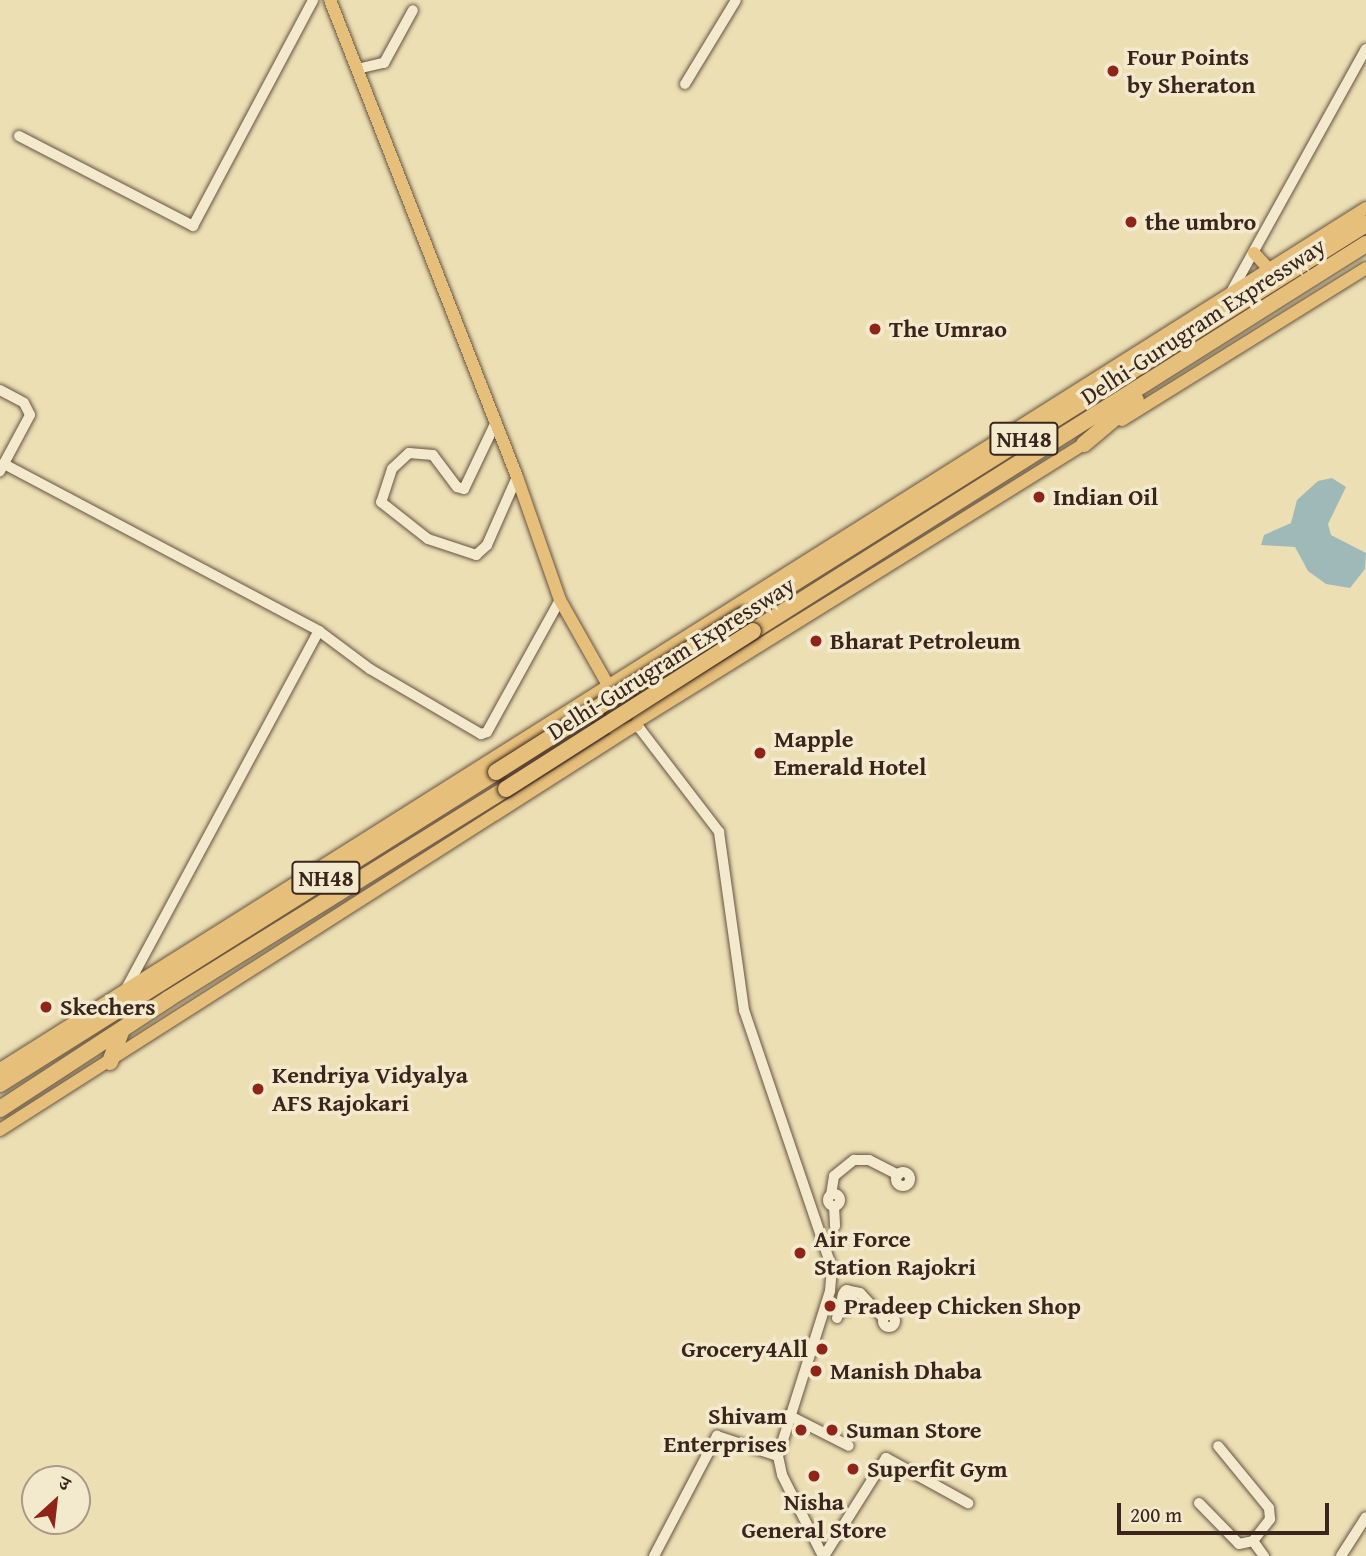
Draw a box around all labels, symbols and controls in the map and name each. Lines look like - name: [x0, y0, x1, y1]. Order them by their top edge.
- place label: Four Points by Sheraton: [1127, 43, 1255, 99]
- marker: Four Points by Sheraton: [1105, 63, 1121, 79]
- place label: the umbro: [1145, 208, 1256, 236]
- marker: the umbro: [1123, 214, 1139, 230]
- street label: Delhi-Gurugram Expressway: [1075, 231, 1331, 411]
- place label: The Umrao: [889, 315, 1007, 343]
- marker: The Umrao: [867, 321, 883, 337]
- road number: NH48: [989, 420, 1059, 458]
- place label: Indian Oil: [1053, 483, 1158, 511]
- marker: Indian Oil: [1031, 489, 1047, 505]
- street label: Delhi-Gurugram Expressway: [542, 570, 800, 746]
- place label: Bharat Petroleum: [830, 627, 1021, 655]
- marker: Bharat Petroleum: [808, 633, 824, 649]
- place label: Mapple Emerald Hotel: [774, 725, 927, 781]
- marker: Mapple Emerald Hotel: [752, 745, 768, 761]
- road number: NH48: [291, 858, 361, 898]
- place label: Skechers: [60, 993, 156, 1021]
- marker: Skechers: [38, 999, 54, 1015]
- place label: Kendriya Vidyalya AFS Rajokari: [272, 1061, 468, 1117]
- marker: Kendriya Vidyalya AFS Rajokari: [250, 1081, 266, 1097]
- place label: Air Force Station Rajokri: [814, 1225, 976, 1281]
- marker: Air Force Station Rajokri: [792, 1245, 808, 1261]
- place label: Pradeep Chicken Shop: [844, 1292, 1081, 1320]
- marker: Pradeep Chicken Shop: [822, 1298, 838, 1314]
- place label: Grocery4All: [681, 1335, 808, 1363]
- marker: Grocery4All: [814, 1341, 830, 1357]
- place label: Manish Dhaba: [830, 1357, 982, 1385]
- marker: Manish Dhaba: [808, 1363, 824, 1379]
- place label: Shivam Enterprises: [664, 1402, 787, 1458]
- place label: Suman Store: [846, 1416, 982, 1444]
- marker: Shivam Enterprises: [793, 1422, 809, 1438]
- marker: Suman Store: [824, 1422, 840, 1438]
- place label: Superfit Gym: [867, 1455, 1007, 1483]
- marker: Superfit Gym: [845, 1461, 861, 1477]
- north arrow: [21, 1465, 91, 1535]
- text: उ: [54, 1468, 75, 1498]
- marker: Nisha General Store: [806, 1468, 822, 1484]
- place label: Nisha General Store: [741, 1488, 887, 1544]
- scale bar: [1121, 1490, 1333, 1534]
- text: 200 m: [1130, 1499, 1182, 1530]

